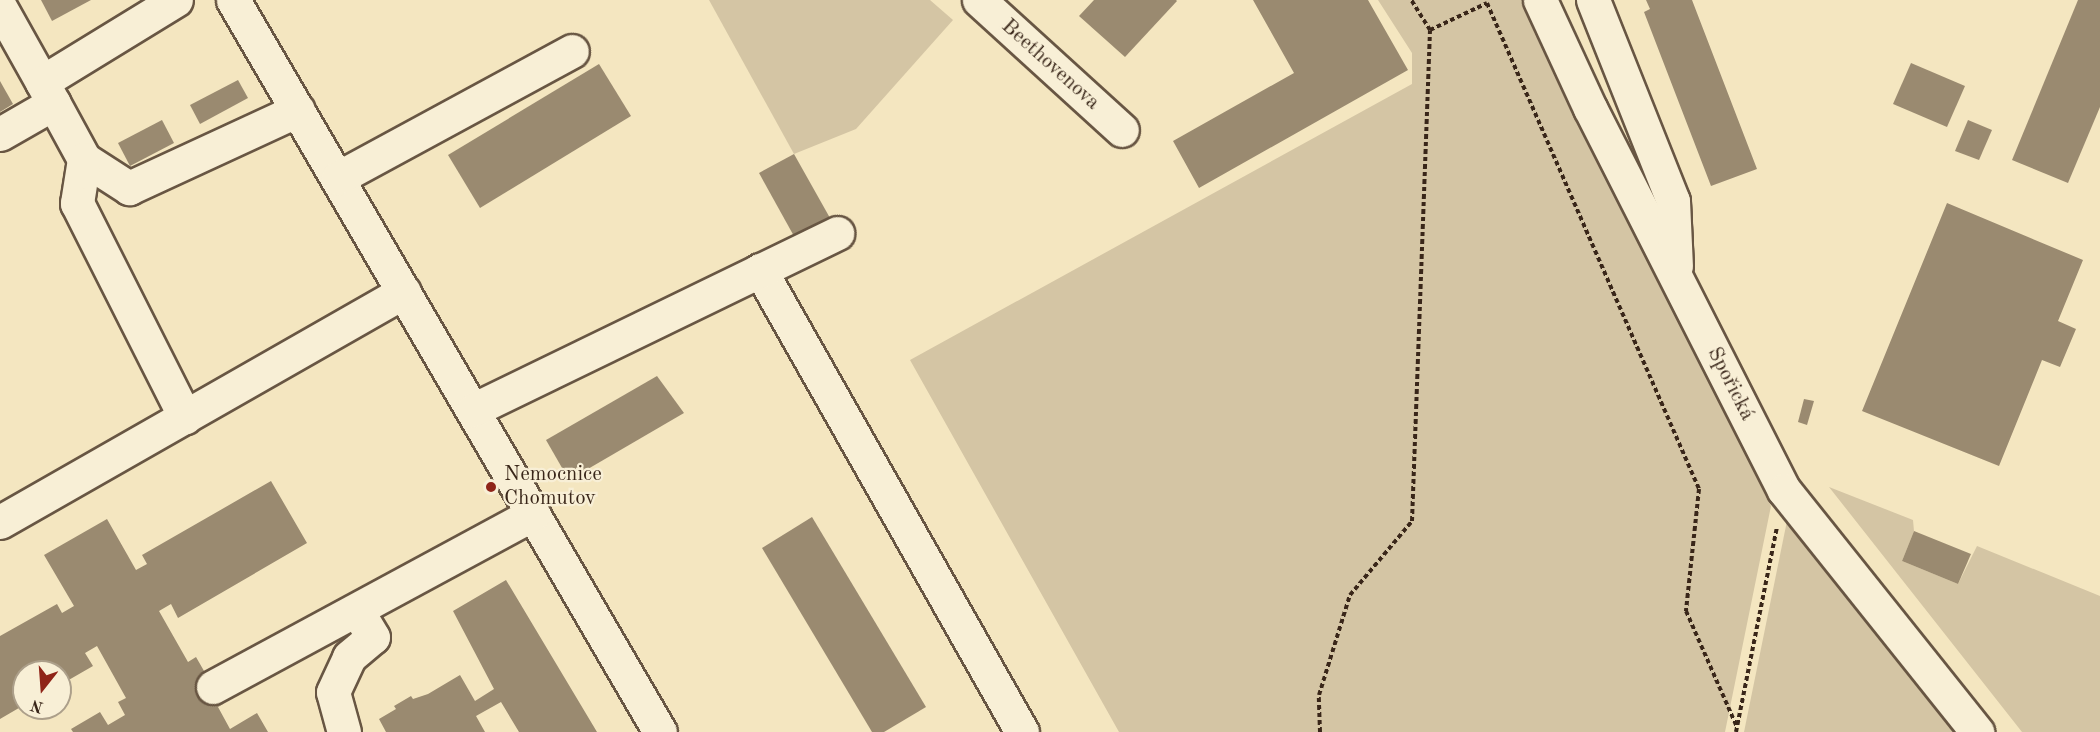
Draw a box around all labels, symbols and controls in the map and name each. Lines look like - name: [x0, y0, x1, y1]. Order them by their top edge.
- street label: Beethovenova: [996, 14, 1104, 116]
- street label: Spořická: [1701, 343, 1759, 425]
- place label: Nemocnice Chomutov: [504, 462, 602, 512]
- marker: Nemocnice Chomutov: [482, 478, 500, 496]
- north arrow: [12, 660, 72, 720]
- text: N: [29, 696, 46, 715]

